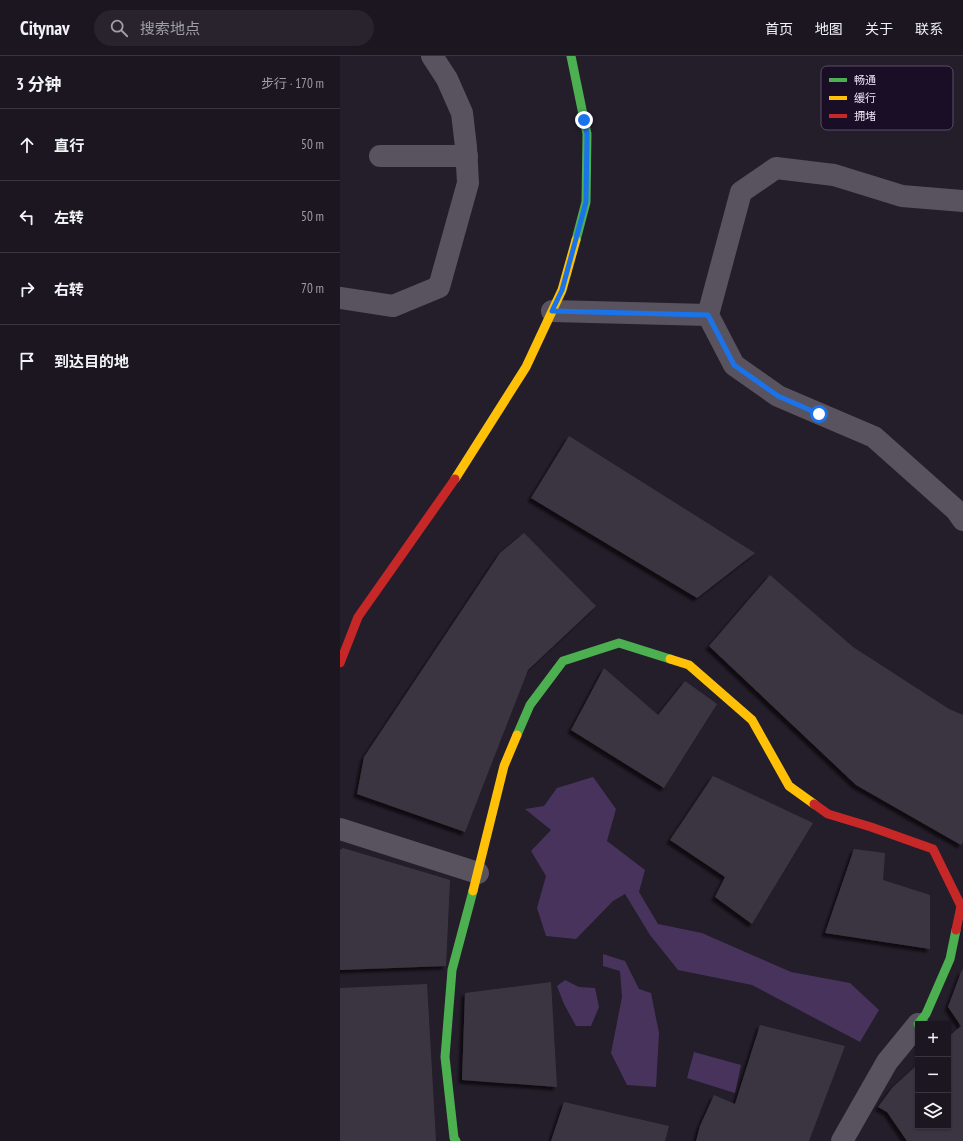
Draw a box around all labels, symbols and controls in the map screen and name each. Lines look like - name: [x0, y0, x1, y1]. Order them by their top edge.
- search box: [94, 10, 374, 46]
- text: Citynav: [20, 16, 70, 40]
- icon: search: [108, 17, 130, 39]
- text: 搜索地点: [140, 19, 200, 38]
- text: 首页: [765, 20, 793, 38]
- text: 地图: [815, 20, 843, 38]
- text: 关于: [865, 20, 893, 38]
- text: 联系: [915, 20, 943, 38]
- legend: [821, 66, 953, 130]
- text: 3 分钟: [16, 73, 62, 95]
- text: 畅通: [854, 73, 876, 87]
- text: 步行 · 170 m: [261, 75, 324, 92]
- text: 缓行: [854, 91, 876, 105]
- text: 拥堵: [854, 109, 876, 123]
- route end: [575, 111, 593, 129]
- icon: ahead: [16, 134, 38, 156]
- text: 直行: [54, 136, 84, 155]
- text: 50 m: [301, 136, 324, 153]
- icon: left: [16, 206, 38, 228]
- text: 左转: [54, 208, 84, 227]
- text: 50 m: [301, 208, 324, 225]
- icon: right: [16, 278, 38, 300]
- text: 右转: [54, 280, 84, 299]
- text: 70 m: [301, 280, 324, 297]
- icon: arrive: [16, 350, 38, 372]
- text: 到达目的地: [54, 352, 129, 371]
- route start: [810, 405, 828, 423]
- map controls: [915, 1021, 951, 1129]
- button: +: [915, 1021, 951, 1057]
- button: −: [915, 1057, 951, 1093]
- button: layers: [915, 1093, 951, 1129]

